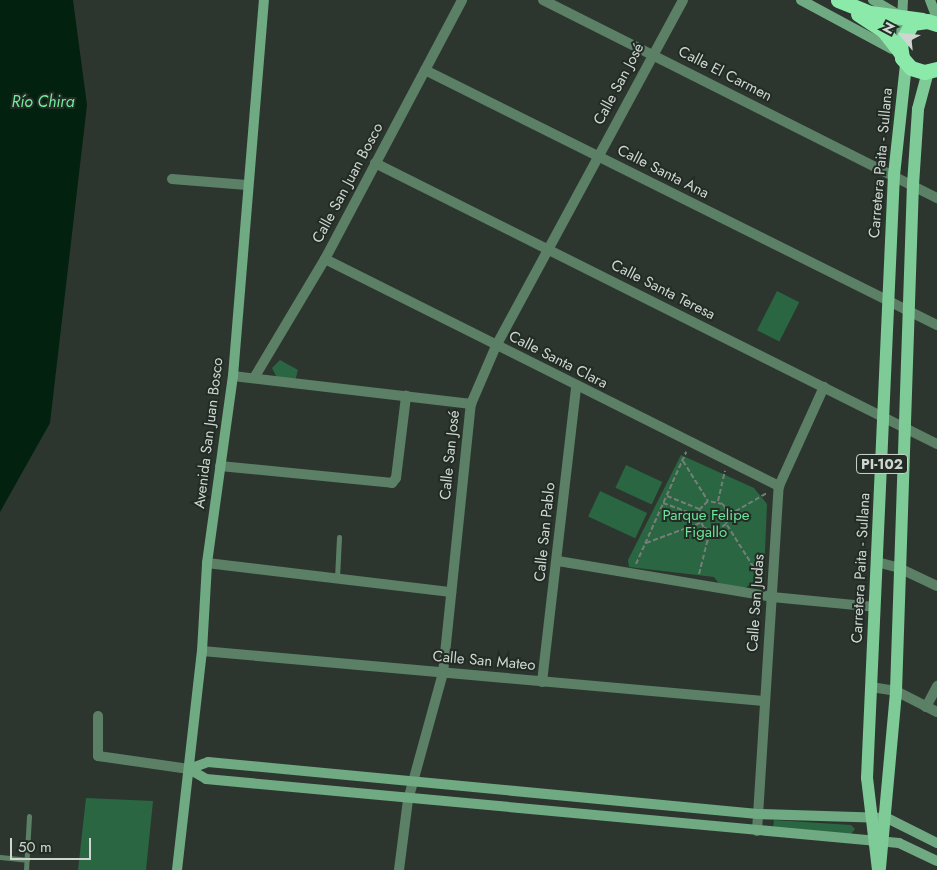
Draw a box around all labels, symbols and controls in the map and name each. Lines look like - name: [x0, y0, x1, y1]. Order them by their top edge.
- north arrow: [877, 10, 927, 60]
- text: N: [877, 18, 900, 38]
- street label: Calle San José: [590, 40, 648, 128]
- street label: Calle El Carmen: [675, 43, 775, 105]
- street label: Carretera Paita - Sullana: [865, 87, 897, 239]
- water label: Río Chira: [11, 92, 75, 112]
- street label: Calle San Juan Bosco: [309, 120, 387, 246]
- street label: Calle Santa Ana: [614, 141, 712, 203]
- street label: Calle Santa Teresa: [608, 256, 718, 324]
- street label: Calle Santa Clara: [506, 327, 610, 393]
- street label: Avenida San Juan Bosco: [191, 356, 227, 510]
- street label: Calle San José: [436, 409, 464, 501]
- road number: PI-102: [856, 452, 908, 476]
- street label: Calle San Pablo: [531, 482, 559, 582]
- street label: Carretera Paita - Sullana: [848, 492, 874, 644]
- park label: Parque Felipe Figallo: [663, 506, 749, 541]
- street label: Calle San Judas: [744, 554, 768, 652]
- street label: Calle San Mateo: [432, 648, 536, 674]
- scale bar: [12, 828, 94, 860]
- text: 50 m: [18, 836, 52, 858]

